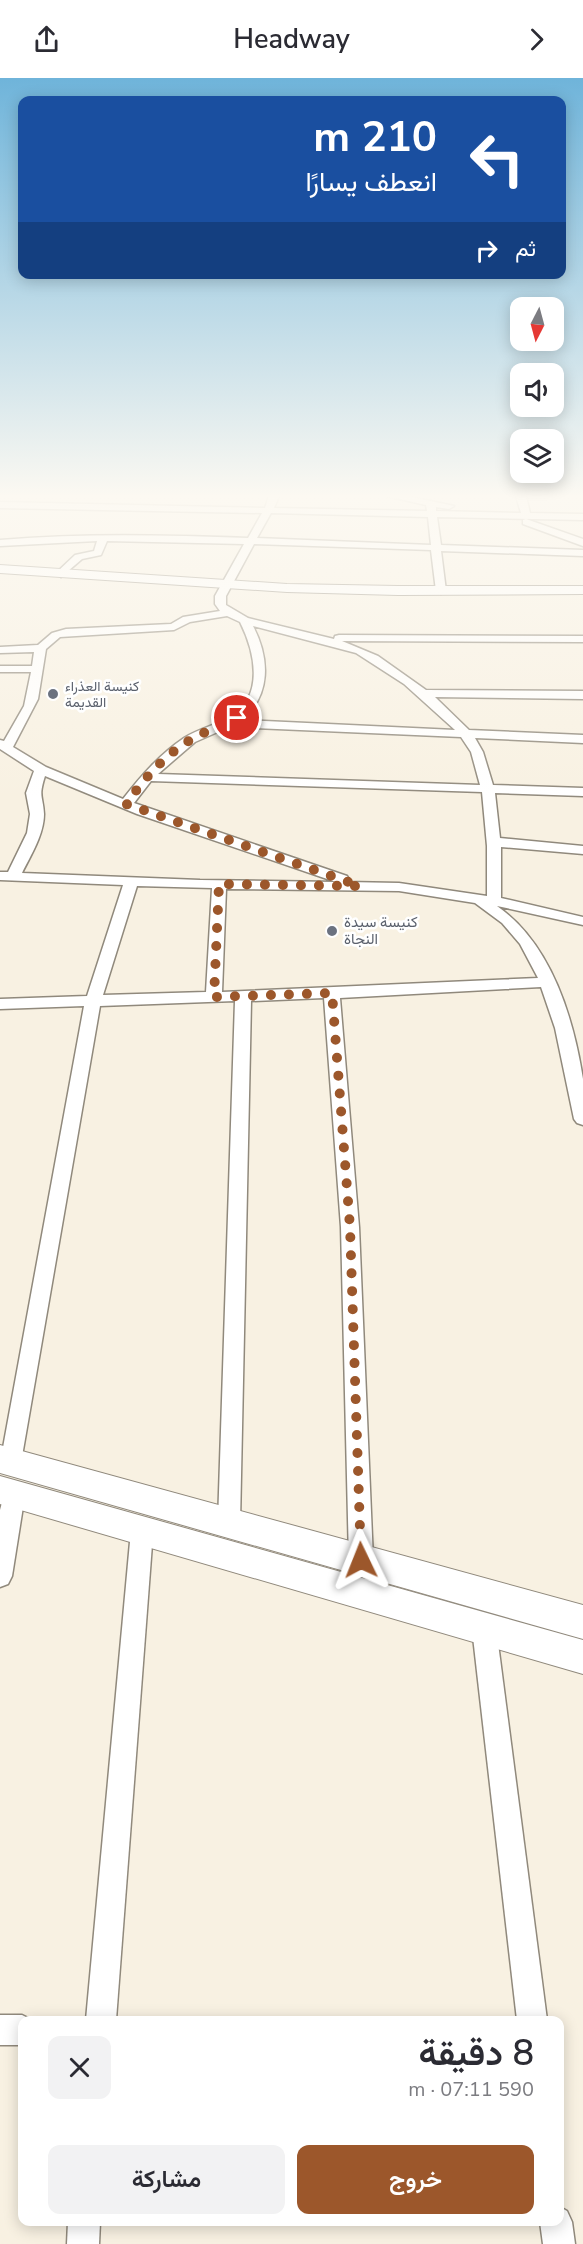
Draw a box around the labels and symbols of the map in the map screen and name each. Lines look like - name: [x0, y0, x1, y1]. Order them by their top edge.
- north arrow: [510, 297, 564, 351]
- place label: كنيسة العذراء القديمة: [65, 677, 139, 712]
- marker: كنيسة العذراء القديمة: [46, 687, 60, 701]
- pin: [211, 692, 262, 743]
- place label: كنيسة سيدة النجاة: [344, 912, 418, 949]
- marker: كنيسة سيدة النجاة: [325, 924, 339, 938]
- position arrow: [329, 1528, 393, 1592]

